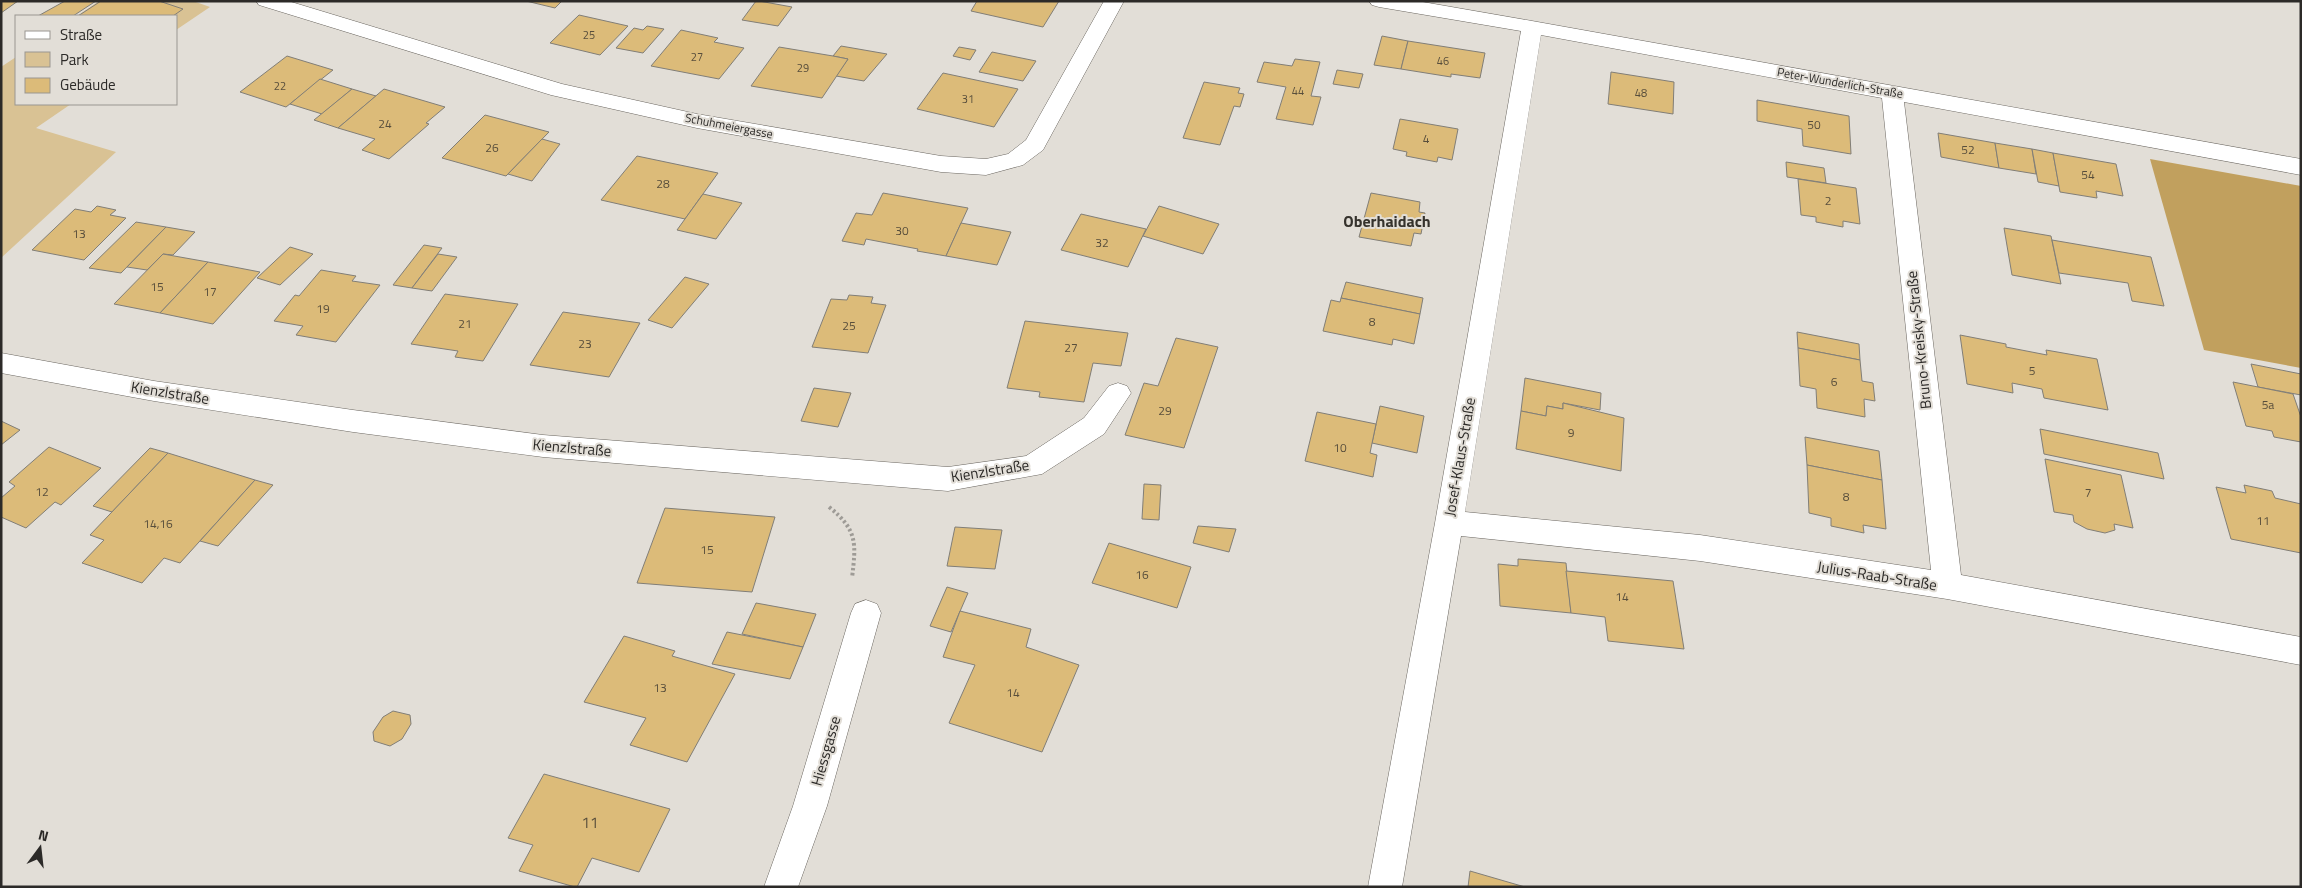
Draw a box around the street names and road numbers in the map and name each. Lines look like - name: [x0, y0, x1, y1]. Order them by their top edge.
- street label: Peter-Wunderlich-Straße: [1776, 62, 1905, 103]
- street label: Schuhmeiergasse: [683, 108, 775, 143]
- street label: Bruno-Kreisky-Straße: [1900, 270, 1937, 410]
- street label: Kienzlstraße: [129, 375, 211, 410]
- street label: Josef-Klaus-Straße: [1438, 396, 1481, 518]
- street label: Kienzlstraße: [532, 433, 612, 462]
- street label: Kienzlstraße: [949, 453, 1031, 488]
- street label: Julius-Raab-Straße: [1816, 555, 1939, 596]
- street label: Hiessgasse: [805, 713, 846, 788]

